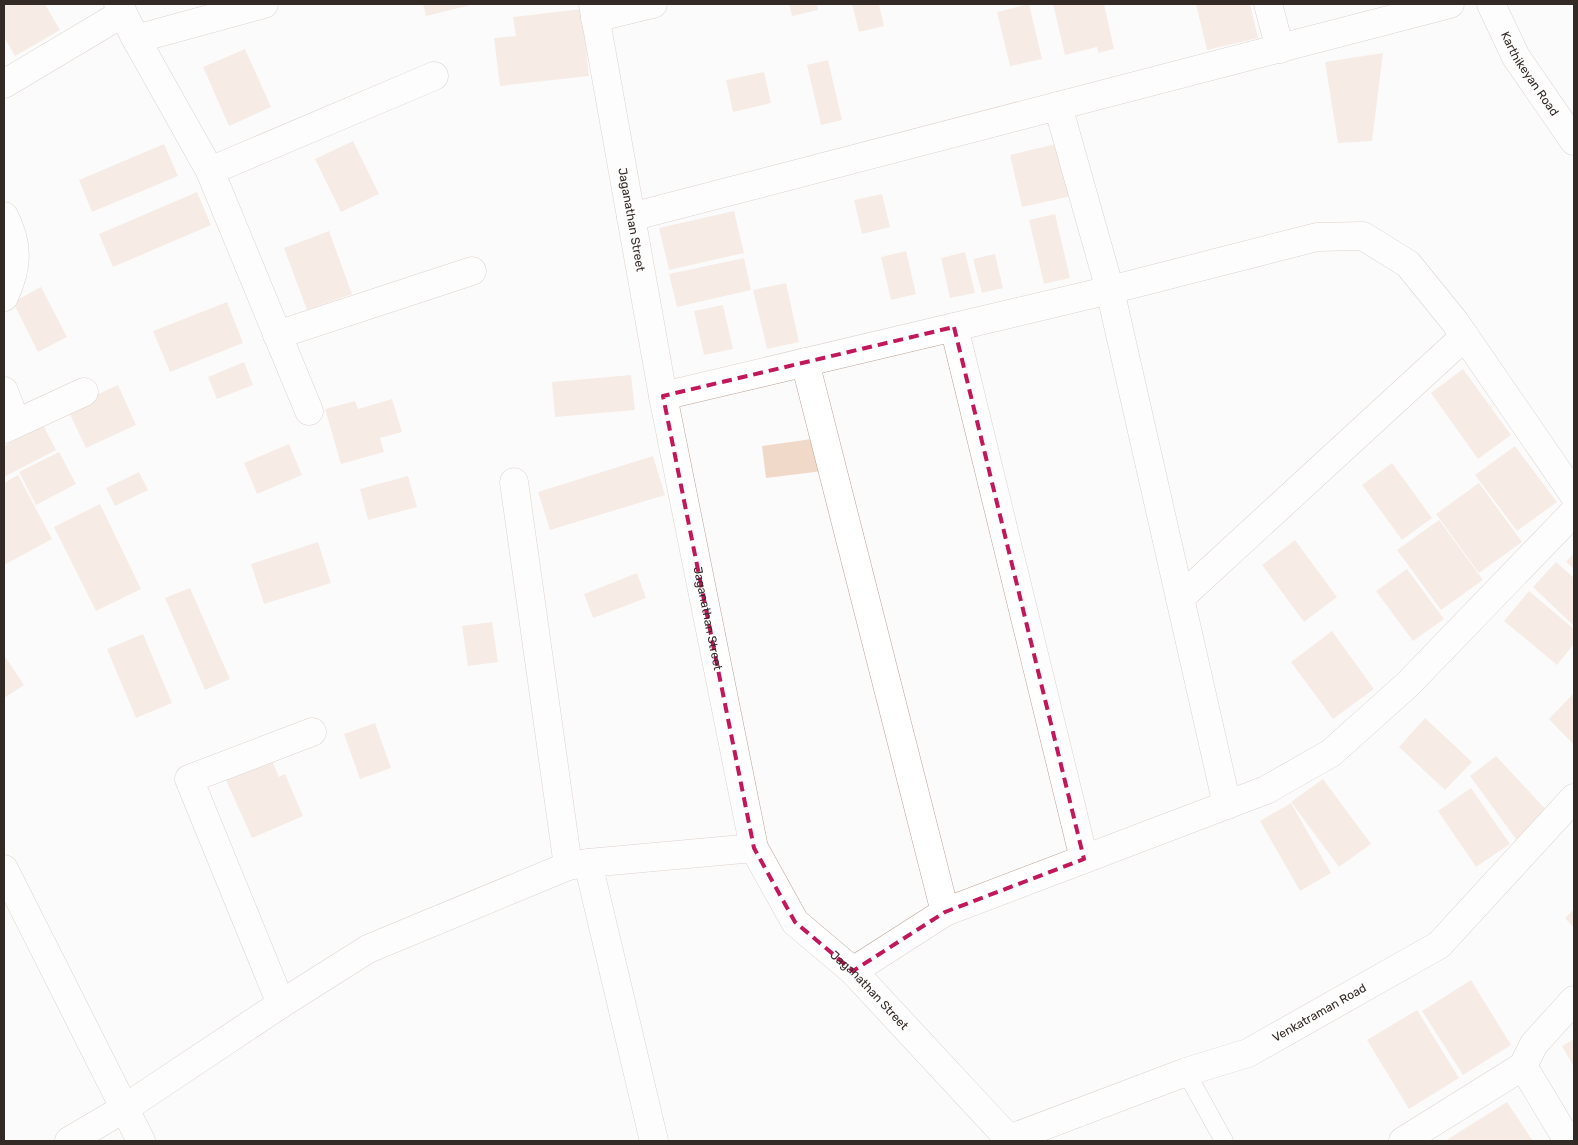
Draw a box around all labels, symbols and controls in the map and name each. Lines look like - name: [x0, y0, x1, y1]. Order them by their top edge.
- street label: Karthikeyan Road: [1498, 29, 1562, 119]
- street label: Jaganathan Street: [615, 166, 648, 273]
- street label: Jaganathan Street: [690, 565, 725, 672]
- street label: Jaganathan Street: [827, 948, 911, 1033]
- street label: Venkatraman Road: [1270, 981, 1369, 1045]

